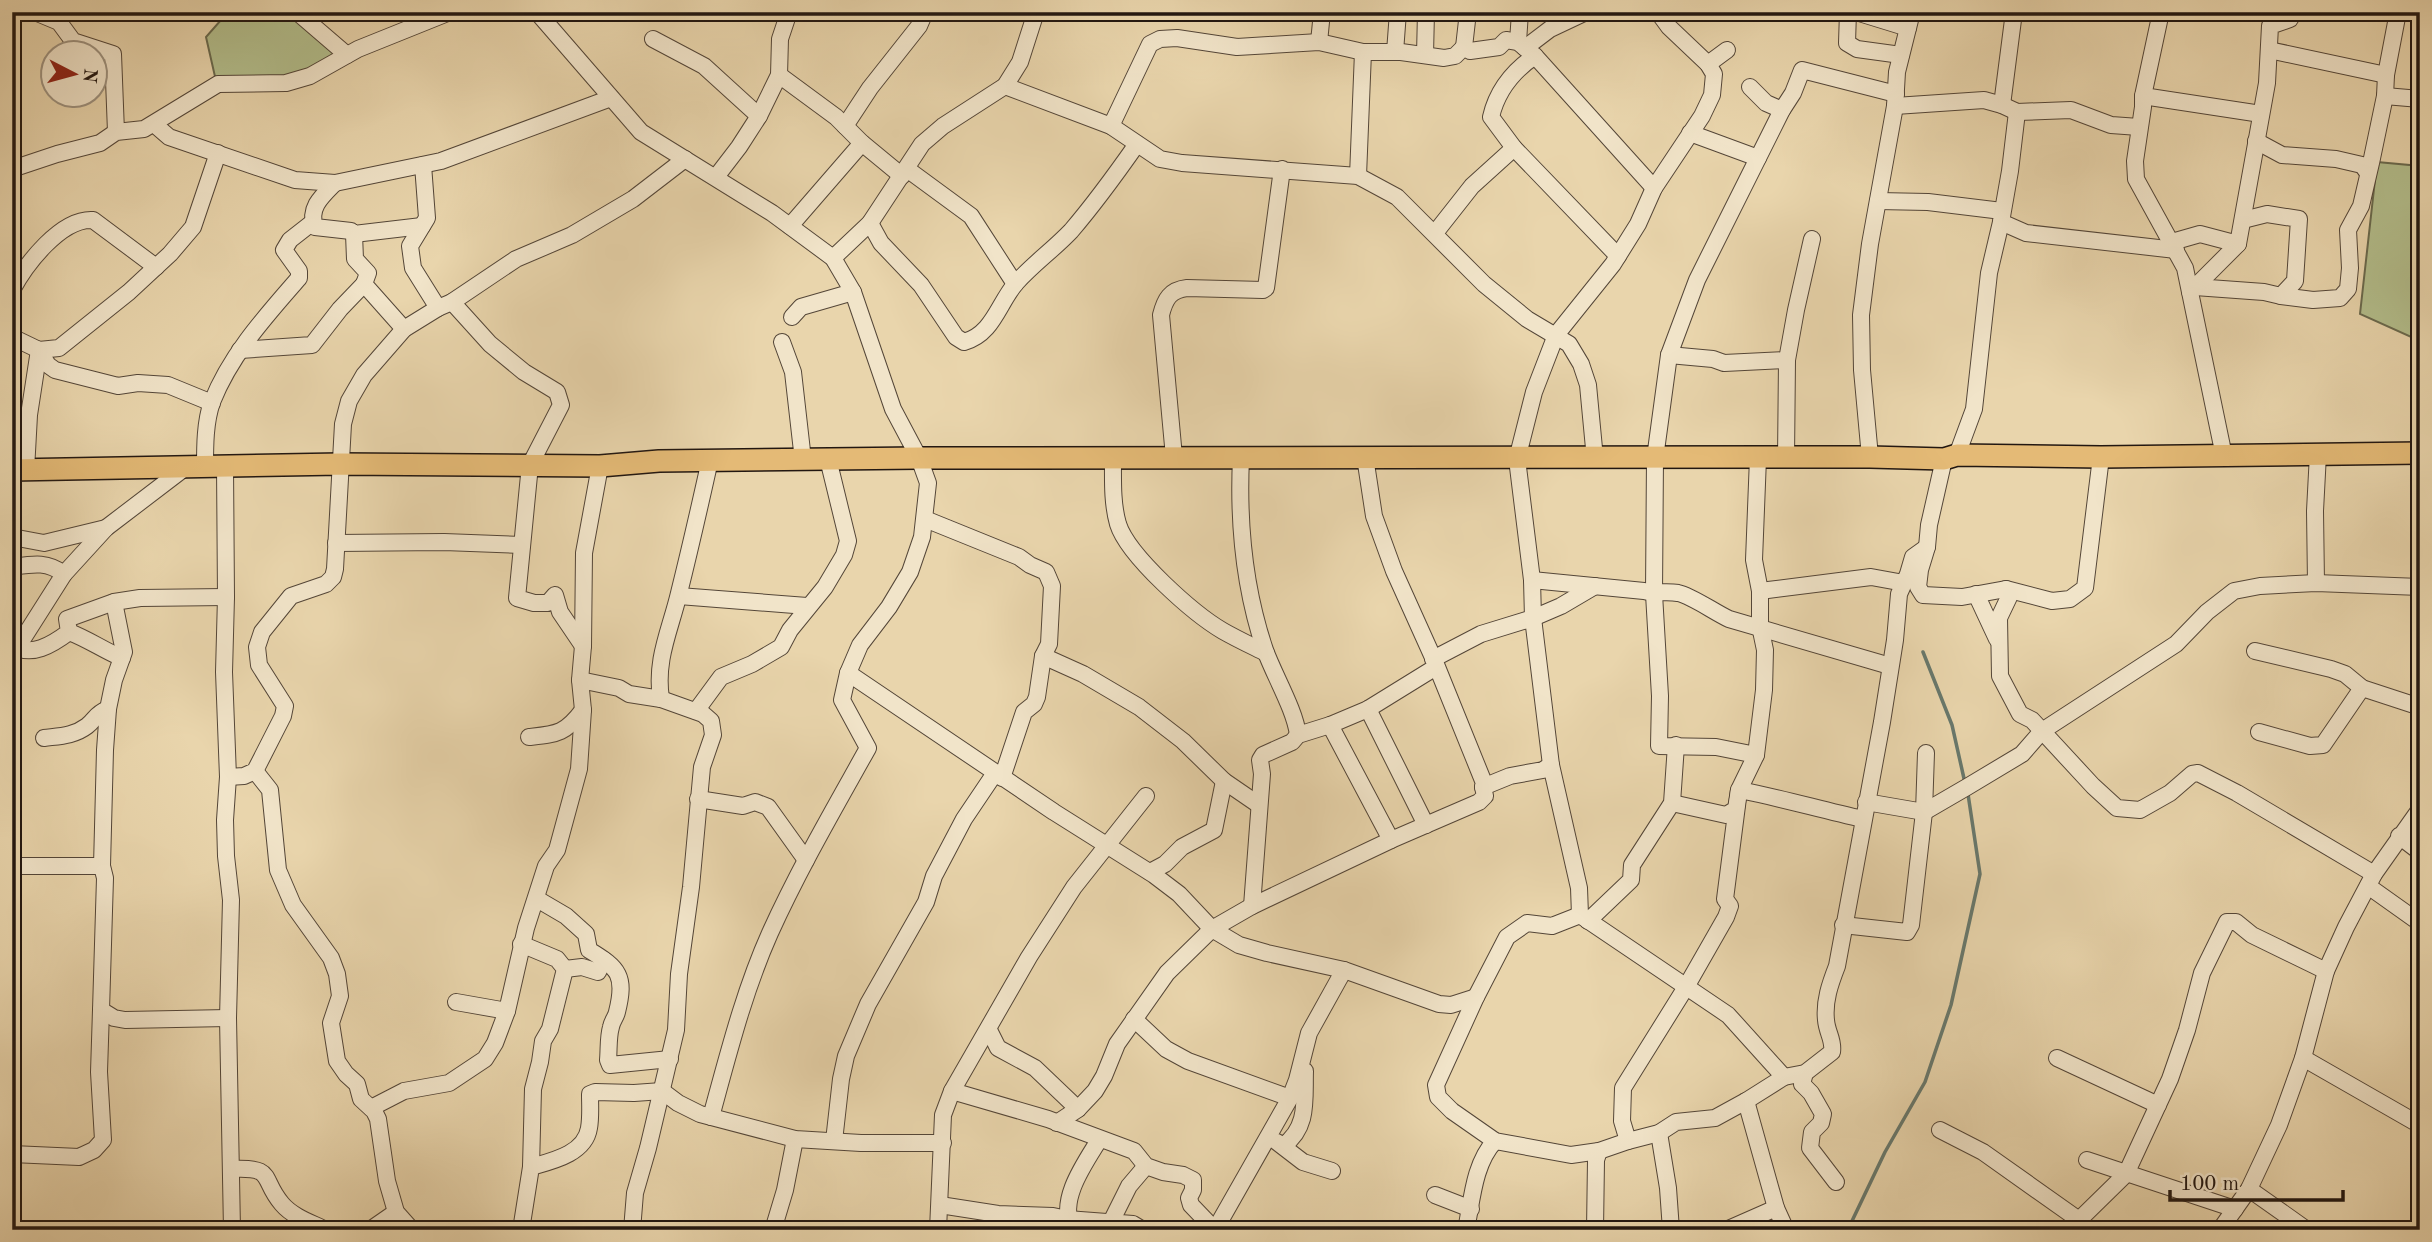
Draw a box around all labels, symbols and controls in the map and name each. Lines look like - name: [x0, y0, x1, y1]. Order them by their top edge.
- north arrow: [38, 38, 108, 108]
- text: N: [78, 67, 99, 84]
- scale bar: [2170, 1158, 2343, 1202]
- text: 100 m: [2180, 1174, 2239, 1195]

